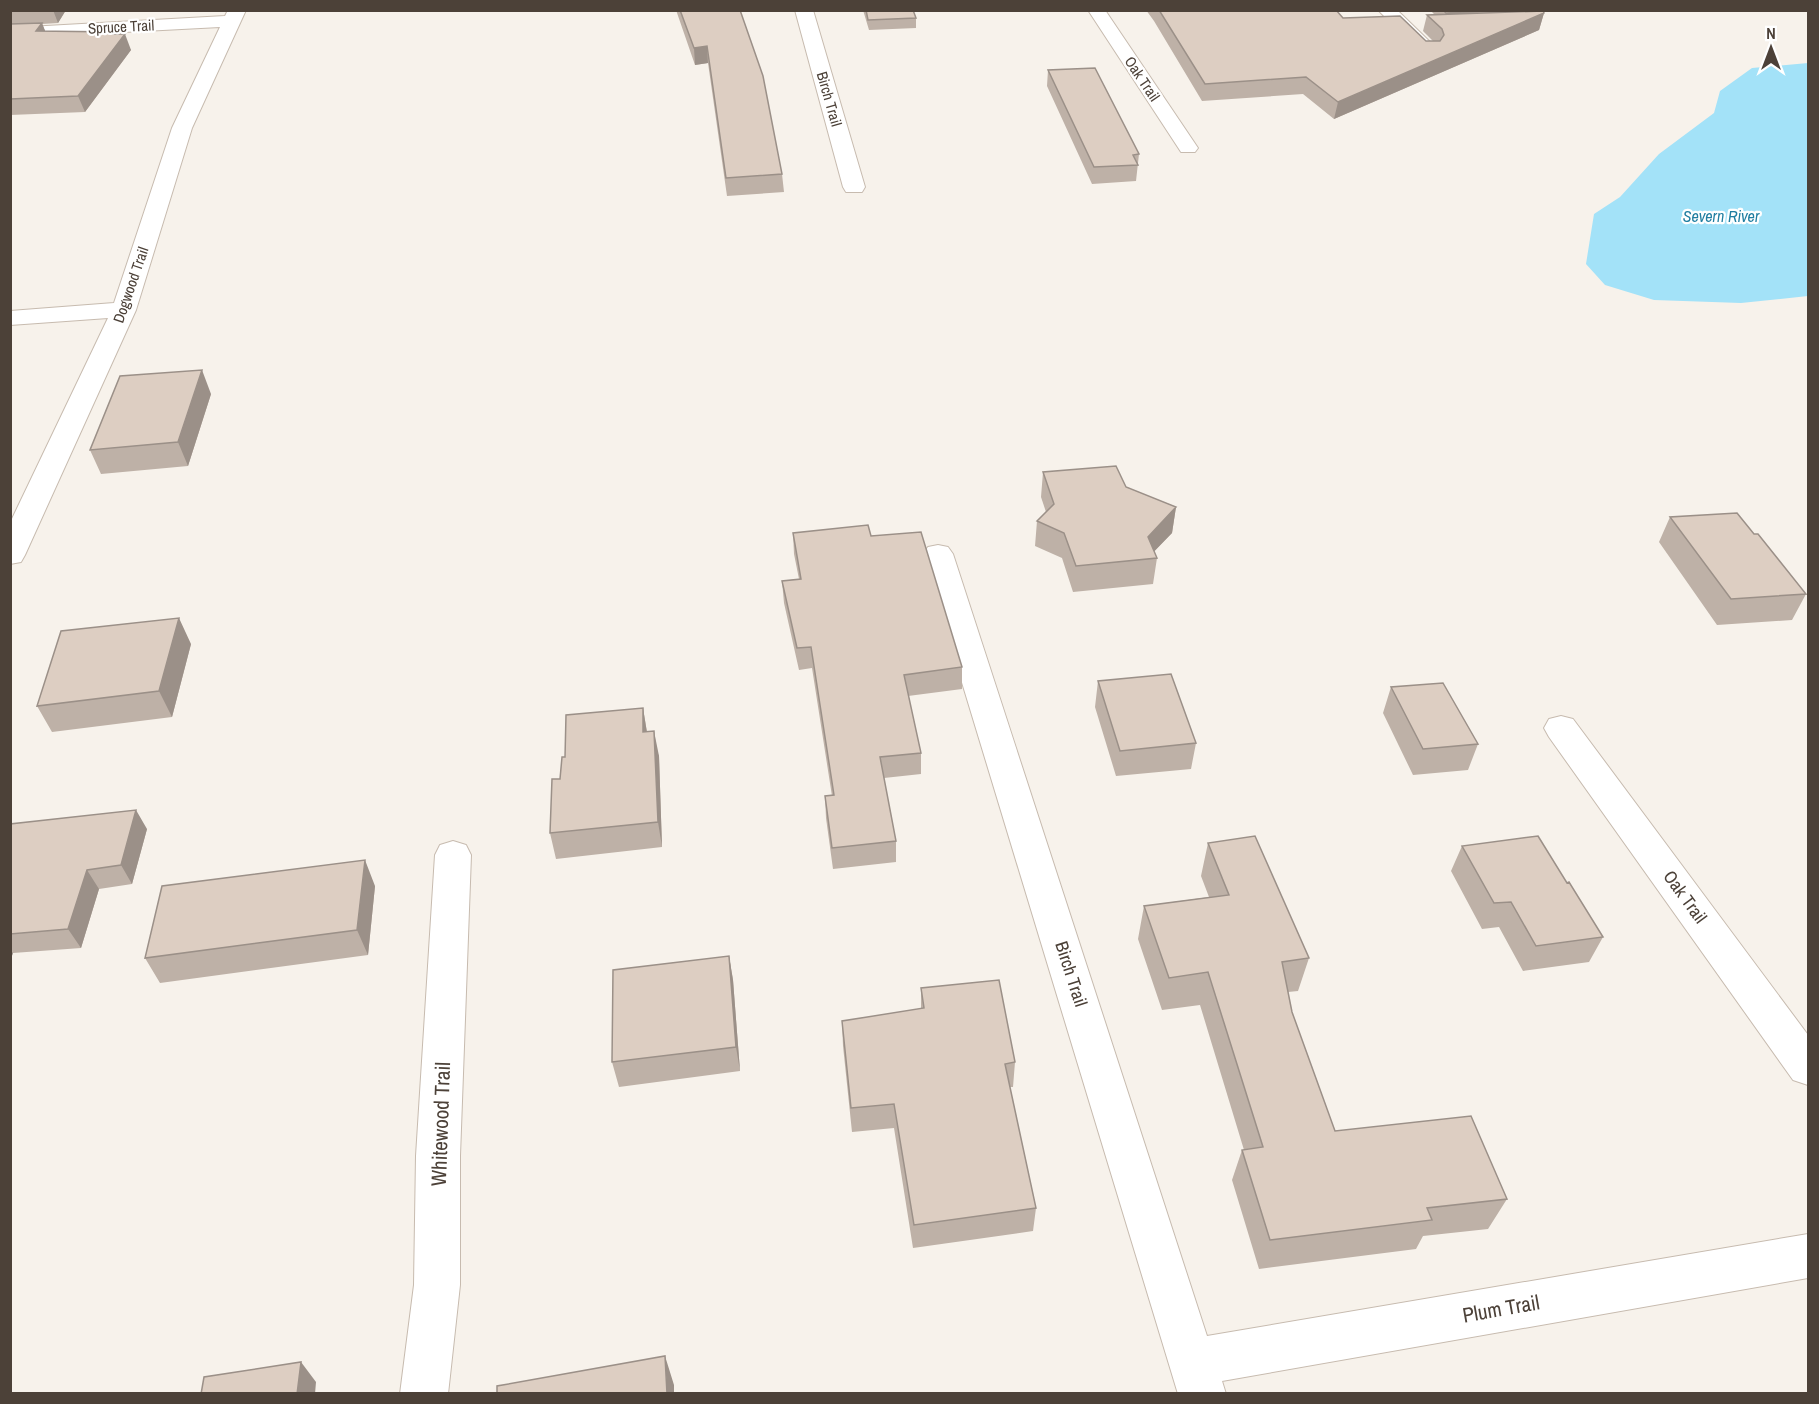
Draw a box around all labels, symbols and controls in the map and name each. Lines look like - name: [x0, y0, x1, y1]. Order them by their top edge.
- street label: Spruce Trail: [87, 14, 155, 39]
- north arrow: [1741, 18, 1801, 78]
- text: N: [1766, 22, 1776, 44]
- street label: Oak Trail: [1120, 52, 1165, 105]
- street label: Birch Trail: [812, 69, 847, 129]
- water label: Severn River: [1683, 205, 1760, 227]
- street label: Dogwood Trail: [108, 244, 153, 326]
- street label: Oak Trail: [1658, 865, 1713, 928]
- street label: Birch Trail: [1049, 938, 1094, 1010]
- street label: Whitewood Trail: [424, 1061, 457, 1187]
- street label: Plum Trail: [1460, 1287, 1542, 1330]

